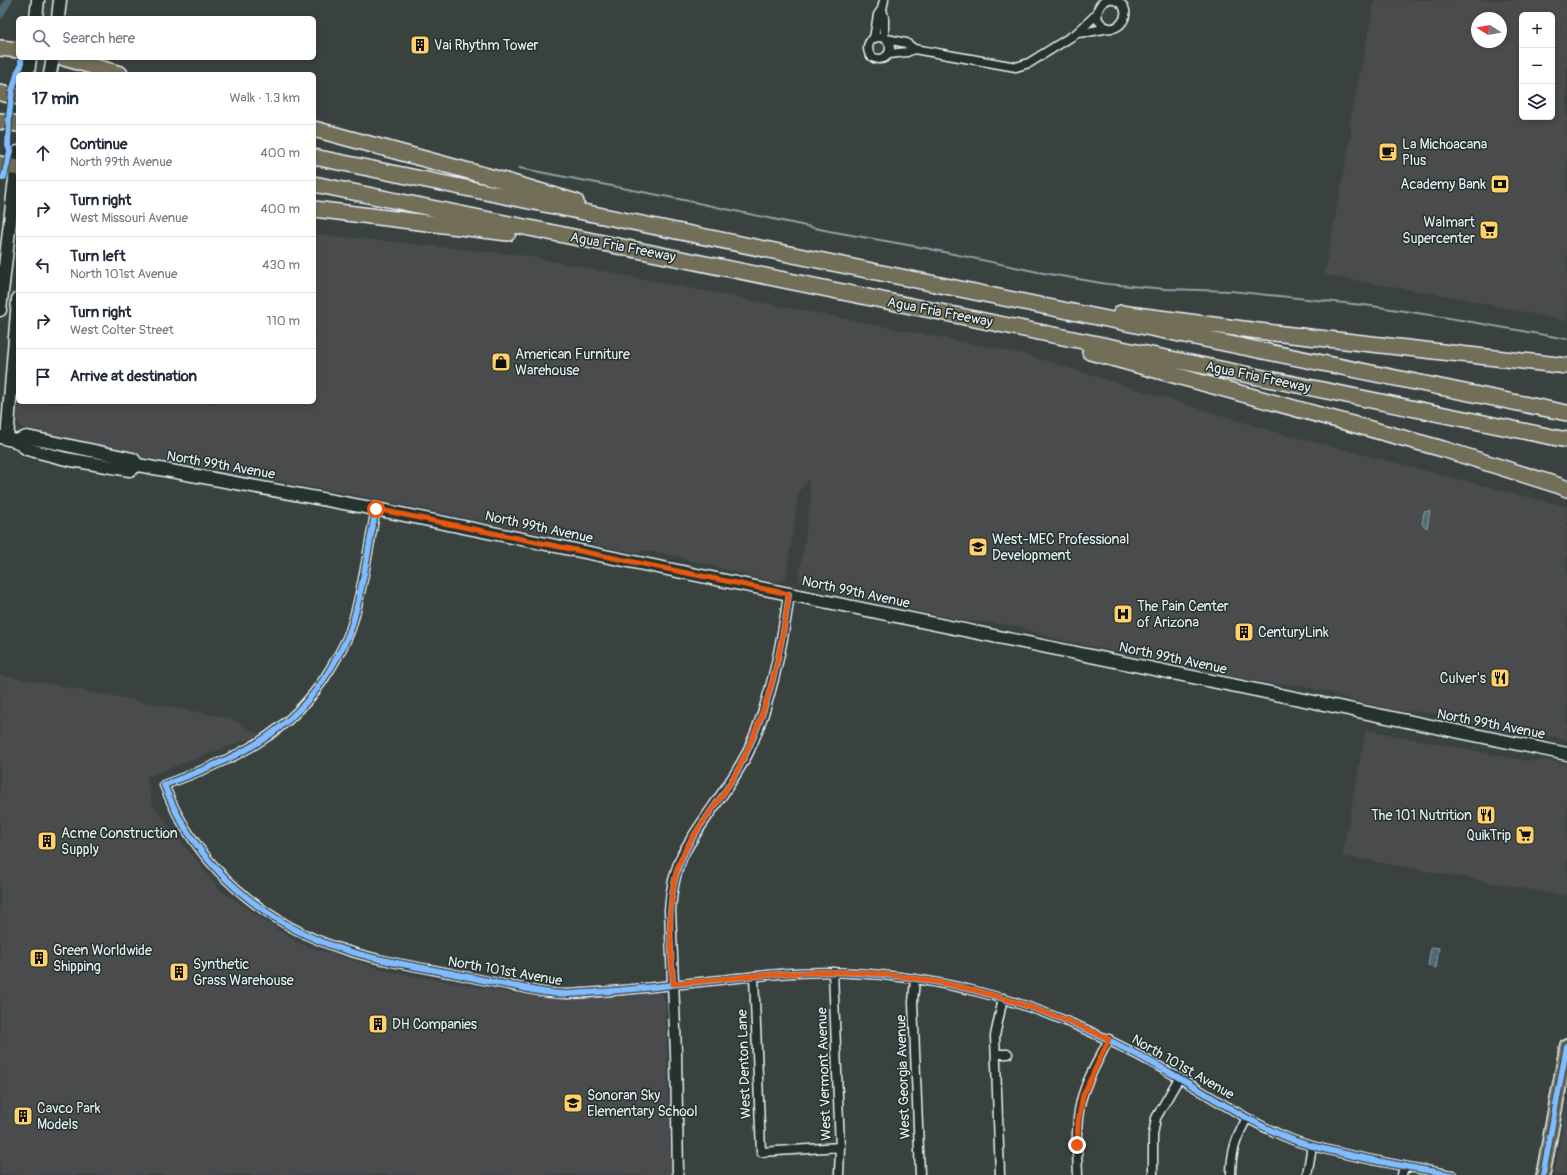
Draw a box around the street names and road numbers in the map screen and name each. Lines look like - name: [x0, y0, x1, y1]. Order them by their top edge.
- street label: Agua Fria Freeway: [569, 228, 677, 266]
- street label: Agua Fria Freeway: [886, 293, 994, 331]
- street label: Agua Fria Freeway: [1204, 358, 1312, 396]
- street label: North 99th Avenue: [165, 447, 277, 483]
- street label: North 99th Avenue: [483, 507, 595, 547]
- street label: North 99th Avenue: [800, 572, 912, 612]
- street label: North 99th Avenue: [1117, 638, 1229, 678]
- street label: North 99th Avenue: [1435, 705, 1547, 743]
- street label: North 101st Avenue: [447, 953, 564, 989]
- street label: West Vermont Avenue: [813, 1007, 835, 1141]
- street label: West Denton Lane: [734, 1009, 754, 1119]
- street label: West Georgia Avenue: [892, 1014, 914, 1140]
- street label: North 101st Avenue: [1129, 1031, 1237, 1103]

